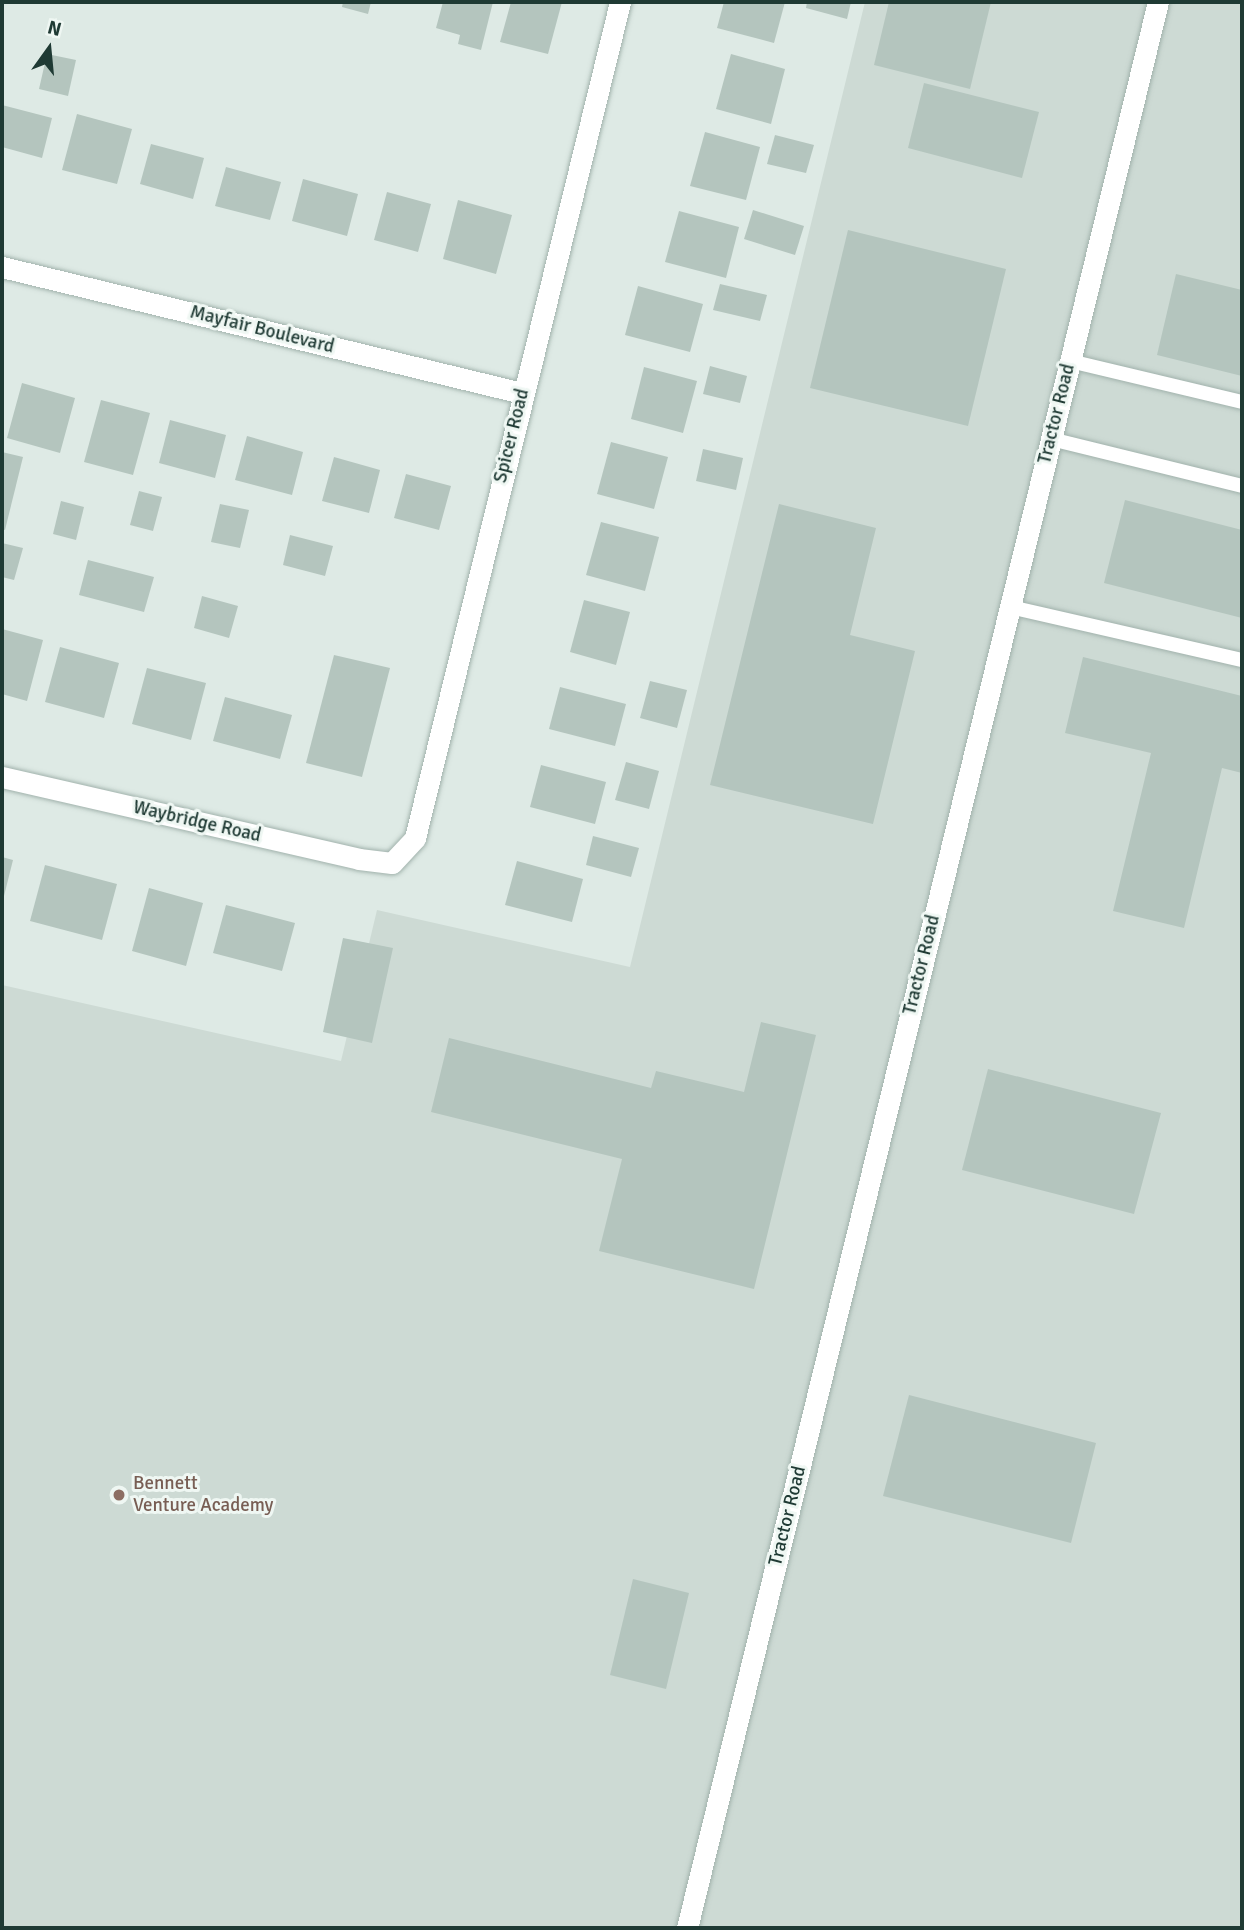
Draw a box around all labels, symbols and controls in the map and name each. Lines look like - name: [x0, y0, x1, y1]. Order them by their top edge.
- north arrow: [14, 14, 84, 84]
- text: N: [45, 15, 64, 42]
- street label: Mayfair Boulevard: [188, 301, 336, 359]
- street label: Tractor Road: [1034, 362, 1080, 466]
- street label: Spicer Road: [489, 387, 535, 485]
- street label: Waybridge Road: [131, 796, 263, 848]
- street label: Tractor Road: [899, 913, 945, 1017]
- street label: Tractor Road: [765, 1464, 811, 1568]
- place label: Bennett Venture Academy: [133, 1473, 273, 1517]
- marker: Bennett Venture Academy: [111, 1487, 127, 1503]

